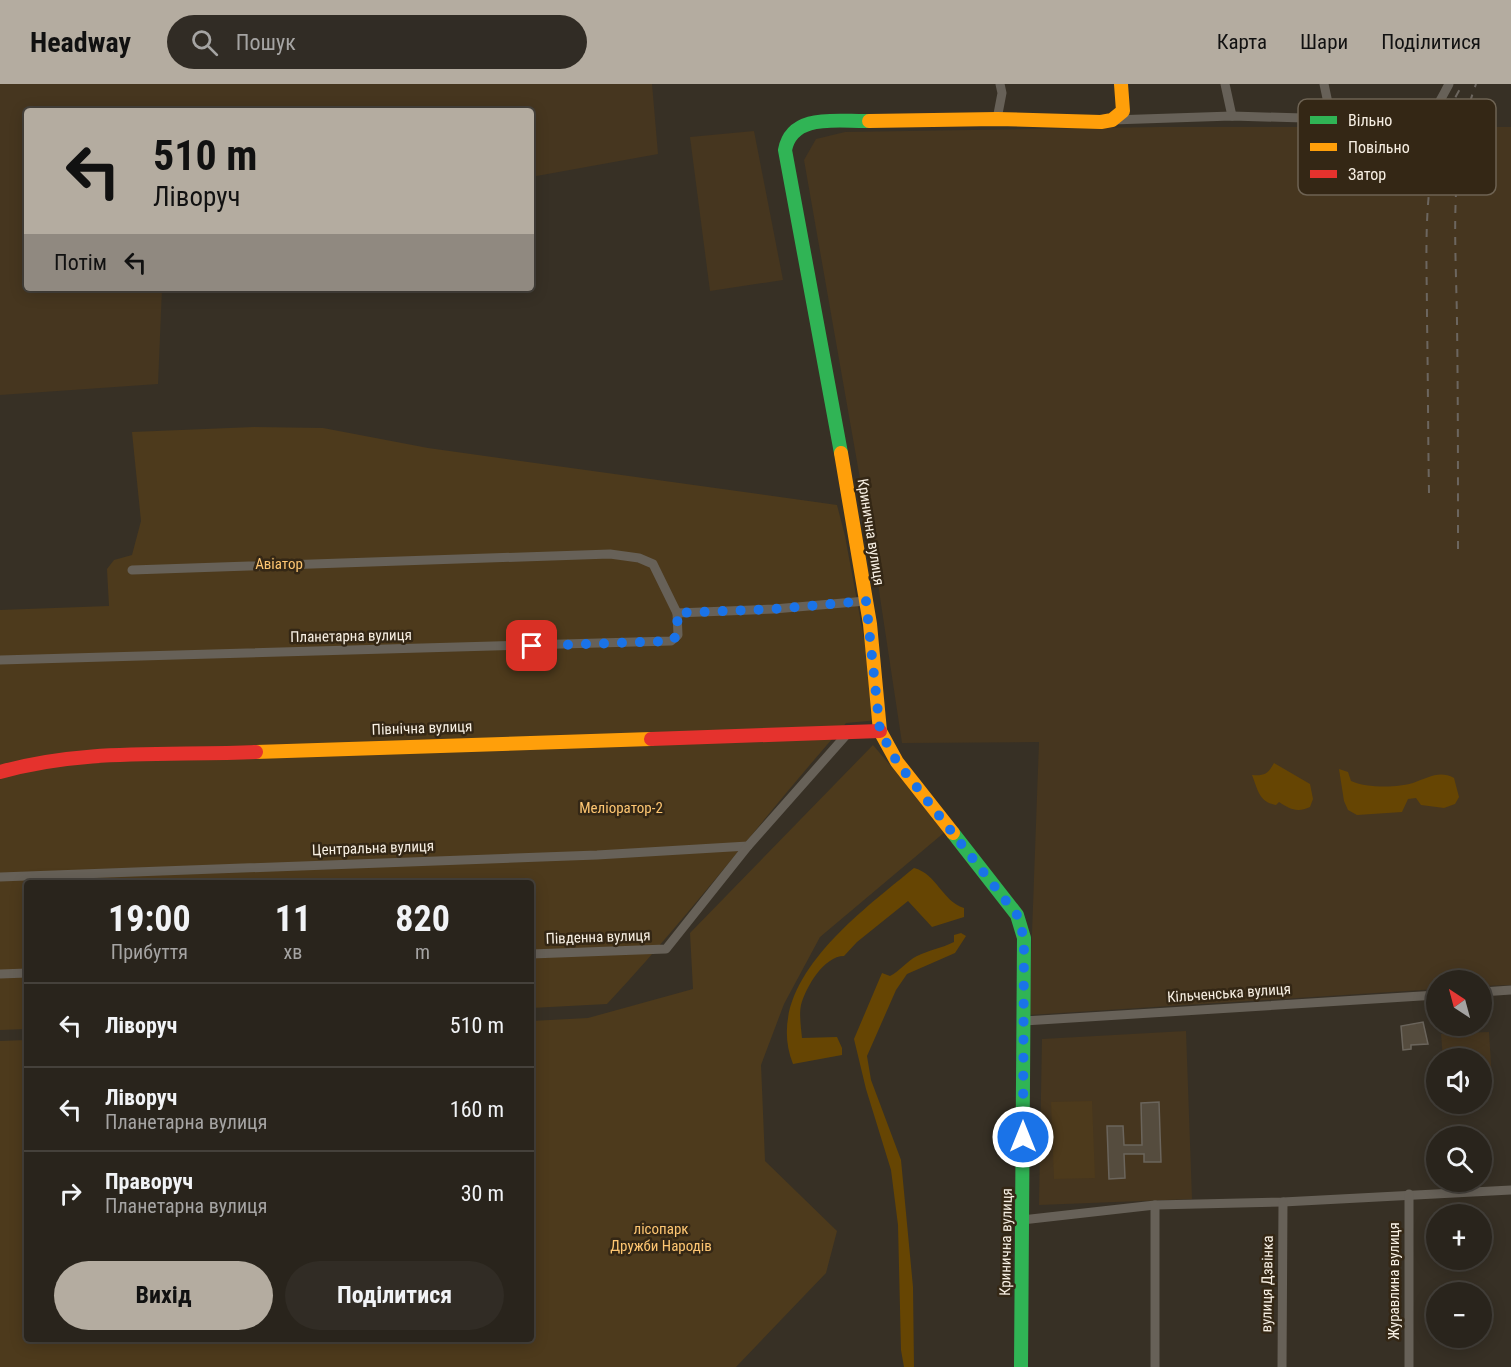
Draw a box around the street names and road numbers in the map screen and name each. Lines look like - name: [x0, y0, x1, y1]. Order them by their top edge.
- street label: Кринична вулиця: [854, 477, 888, 587]
- street label: Планетарна вулиця: [290, 626, 412, 646]
- street label: Північна вулиця: [371, 717, 473, 739]
- street label: Центральна вулиця: [312, 837, 434, 859]
- street label: Південна вулиця: [545, 926, 651, 948]
- street label: Кільченська вулиця: [1166, 980, 1292, 1006]
- street label: Кринична вулиця: [996, 1188, 1016, 1296]
- street label: Журавлина вулиця: [1385, 1222, 1403, 1340]
- street label: вулиця Дзвінка: [1257, 1235, 1277, 1333]

